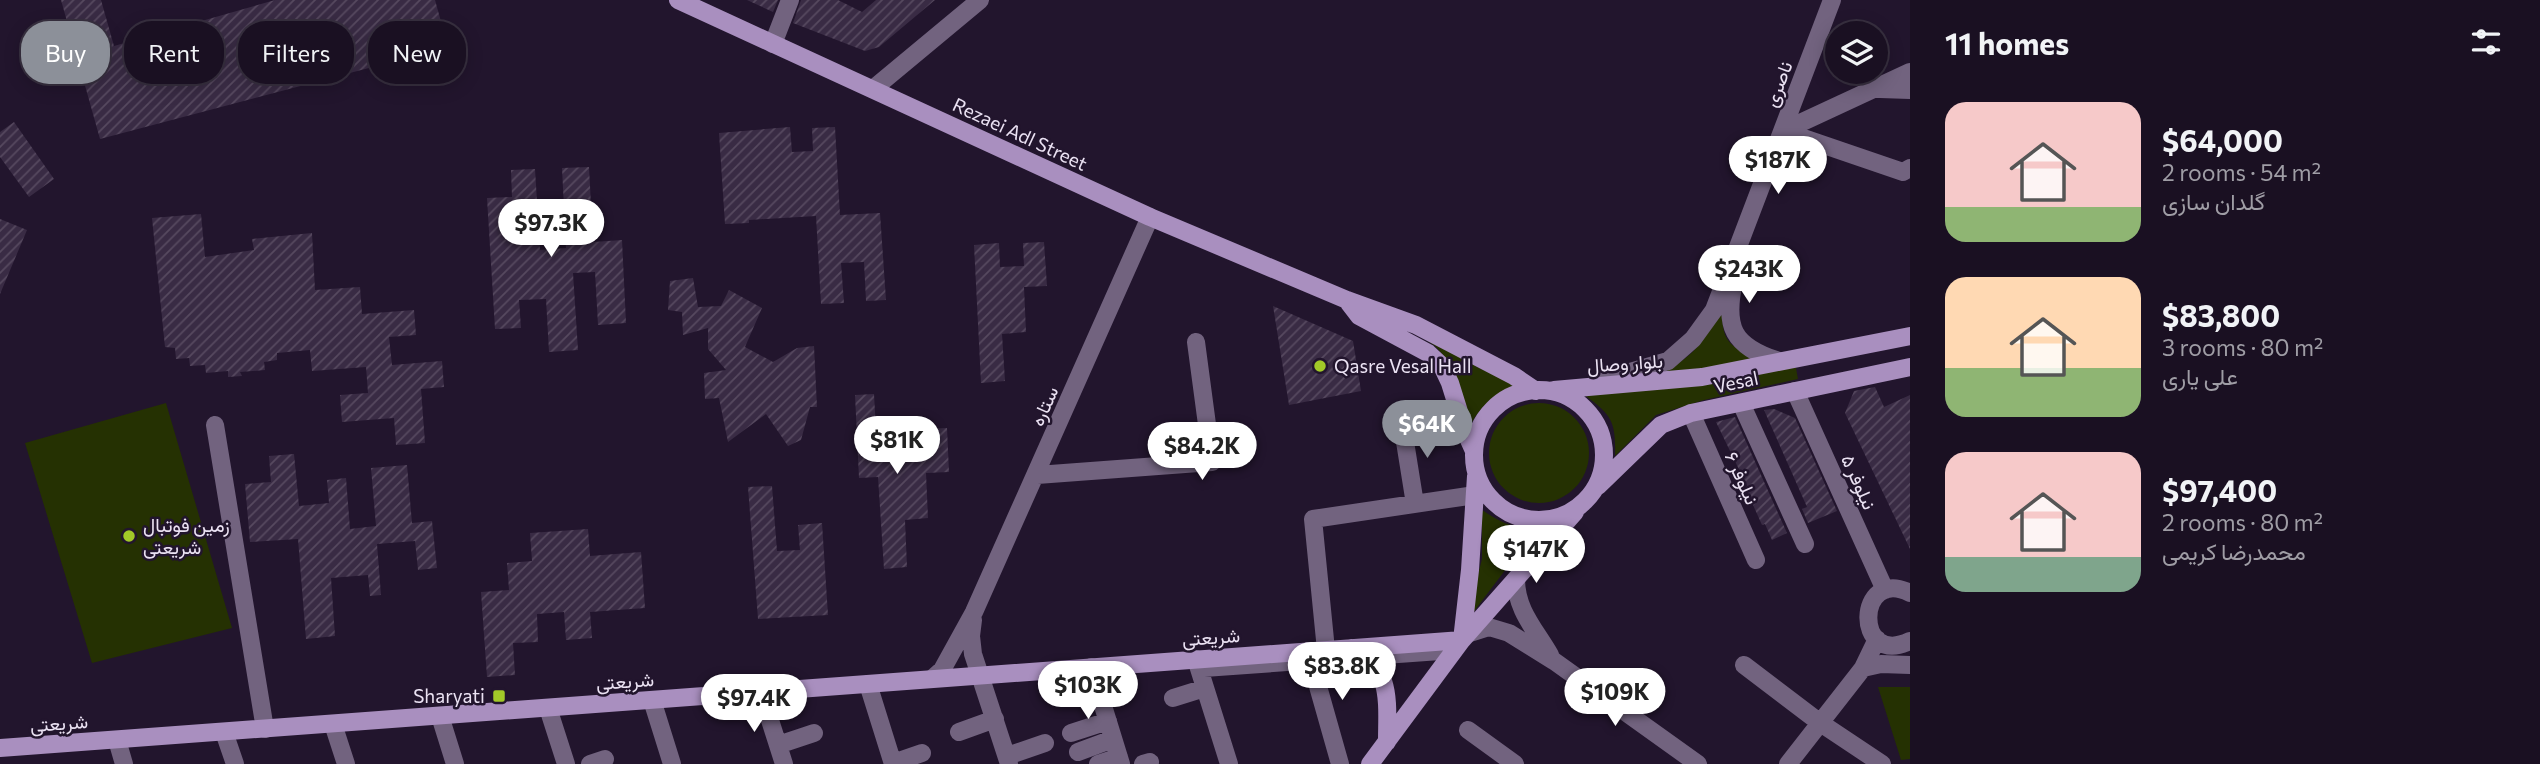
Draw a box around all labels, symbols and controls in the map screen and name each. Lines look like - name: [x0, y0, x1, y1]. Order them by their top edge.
- chip: Buy: [21, 21, 110, 84]
- chip: Rent: [124, 21, 224, 84]
- chip: Filters: [238, 21, 354, 84]
- chip: New: [368, 21, 466, 84]
- map controls: [1825, 21, 1888, 84]
- button: layers: [1825, 21, 1888, 84]
- icon: filters: [2467, 23, 2505, 61]
- text: 11 homes: [1945, 24, 2069, 61]
- street label: ناصری: [1758, 58, 1798, 110]
- street label: Rezaei Adl Street: [949, 92, 1091, 175]
- text: $64,000: [2162, 121, 2283, 158]
- icon: home: [2001, 130, 2085, 214]
- pin: $187K: [1729, 136, 1827, 196]
- text: $187K: [1745, 145, 1811, 173]
- text: 2 rooms · 54 m²: [2162, 158, 2321, 186]
- text: گلدان سازی: [2162, 187, 2265, 215]
- pin: $97.3K: [494, 200, 608, 259]
- text: $97.3K: [514, 208, 588, 236]
- pin: $243K: [1700, 246, 1798, 305]
- text: $243K: [1714, 254, 1784, 282]
- text: $83,800: [2162, 296, 2280, 333]
- icon: home: [2001, 305, 2085, 389]
- text: 3 rooms · 80 m²: [2162, 333, 2323, 361]
- street label: بلوار وصال: [1586, 348, 1664, 378]
- place label: Qasre Vesal Hall: [1334, 354, 1472, 377]
- marker: Qasre Vesal Hall: [1312, 358, 1328, 374]
- text: علی یاری: [2162, 362, 2238, 390]
- street label: Vesal: [1711, 366, 1760, 397]
- street label: ستاره: [1025, 382, 1063, 430]
- pin: $64K: [1386, 400, 1468, 460]
- text: $64K: [1398, 409, 1456, 437]
- pin: $81K: [856, 416, 938, 476]
- pin: $84.2K: [1145, 422, 1259, 482]
- text: $81K: [870, 425, 924, 453]
- text: $84.2K: [1164, 431, 1240, 459]
- street label: نیلوفر ۶: [1720, 448, 1764, 508]
- street label: نیلوفر ۵: [1836, 451, 1882, 513]
- text: $97,400: [2162, 471, 2277, 508]
- icon: home: [2001, 480, 2085, 564]
- text: 2 rooms · 80 m²: [2162, 508, 2323, 536]
- place label: زمین فوتبال شریعتی: [143, 513, 230, 559]
- pin: $147K: [1487, 526, 1585, 585]
- marker: زمین فوتبال شریعتی: [121, 528, 137, 544]
- text: $147K: [1503, 534, 1569, 562]
- text: محمدرضا کریمی: [2162, 537, 2306, 565]
- street label: شریعتی: [1181, 623, 1241, 651]
- pin: $83.8K: [1285, 642, 1399, 702]
- text: $83.8K: [1304, 651, 1380, 679]
- pin: $103K: [1039, 662, 1137, 721]
- street label: شریعتی: [595, 667, 655, 695]
- pin: $109K: [1566, 668, 1664, 728]
- text: $103K: [1054, 670, 1122, 698]
- pin: $97.4K: [697, 674, 811, 734]
- text: $109K: [1580, 677, 1650, 705]
- text: $97.4K: [717, 683, 791, 711]
- place label: Sharyati: [413, 684, 485, 707]
- marker: Sharyati: [491, 688, 507, 704]
- street label: شریعتی: [29, 709, 89, 737]

